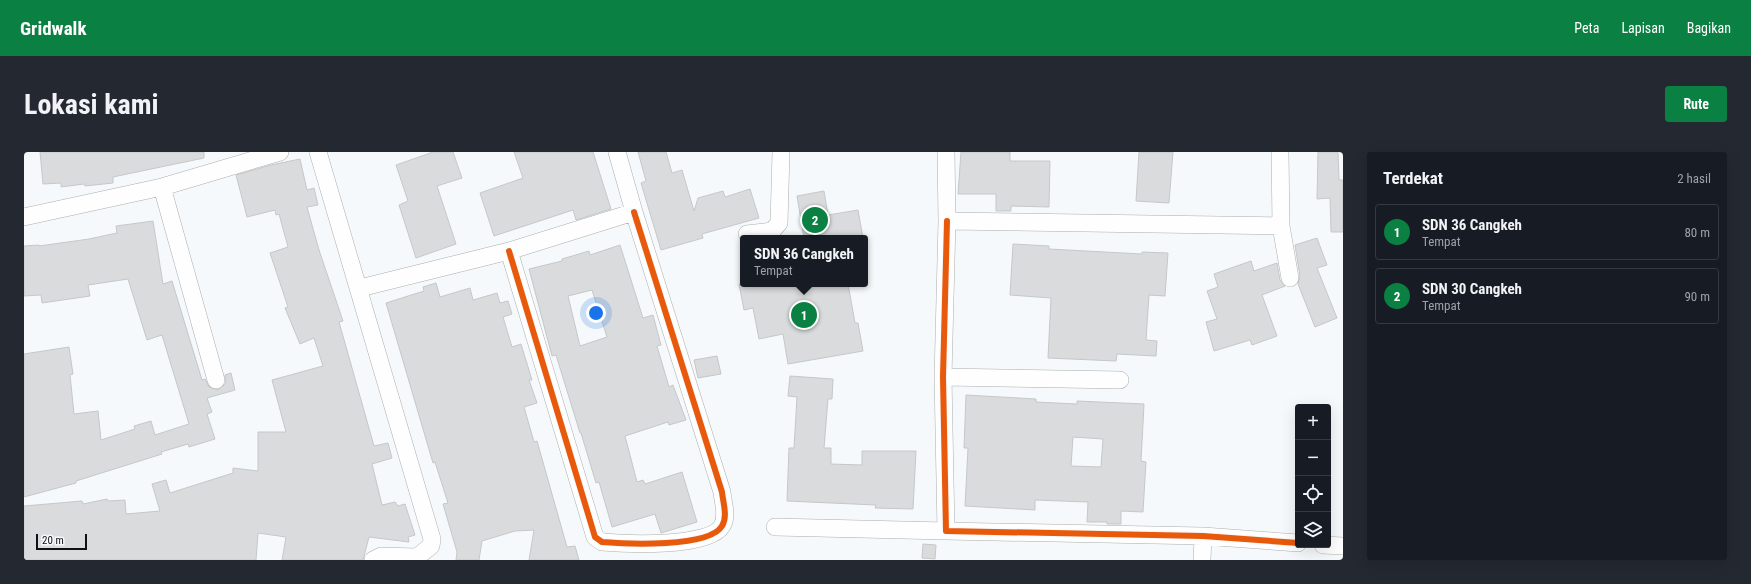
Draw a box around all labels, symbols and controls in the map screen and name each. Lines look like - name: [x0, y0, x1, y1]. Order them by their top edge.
- text: Gridwalk: [20, 17, 86, 40]
- text: Peta: [1574, 20, 1599, 36]
- text: Lapisan: [1621, 20, 1665, 36]
- text: Bagikan: [1687, 20, 1731, 36]
- button: Rute: [1665, 86, 1727, 122]
- text: Lokasi kami: [24, 88, 159, 121]
- text: Terdekat: [1383, 168, 1443, 188]
- text: 2 hasil: [1677, 171, 1711, 186]
- pin: 2: [802, 205, 828, 235]
- text: SDN 36 Cangkeh: [1422, 216, 1522, 234]
- text: 1: [1394, 225, 1400, 240]
- text: 80 m: [1684, 225, 1710, 240]
- text: Tempat: [1422, 234, 1461, 249]
- popup: [740, 235, 868, 287]
- text: SDN 36 Cangkeh: [754, 245, 854, 263]
- text: Tempat: [754, 263, 793, 278]
- text: SDN 30 Cangkeh: [1422, 280, 1522, 298]
- text: 2: [1394, 289, 1400, 304]
- text: 90 m: [1684, 289, 1710, 304]
- text: Tempat: [1422, 298, 1461, 313]
- pin: 1: [791, 300, 817, 330]
- your location: [586, 303, 606, 323]
- map controls: [1295, 404, 1331, 548]
- button: +: [1295, 404, 1331, 440]
- button: −: [1295, 440, 1331, 476]
- button: locate: [1295, 476, 1331, 512]
- button: layers: [1295, 512, 1331, 548]
- scale bar: [36, 532, 87, 551]
- text: 20 m: [42, 534, 64, 547]

